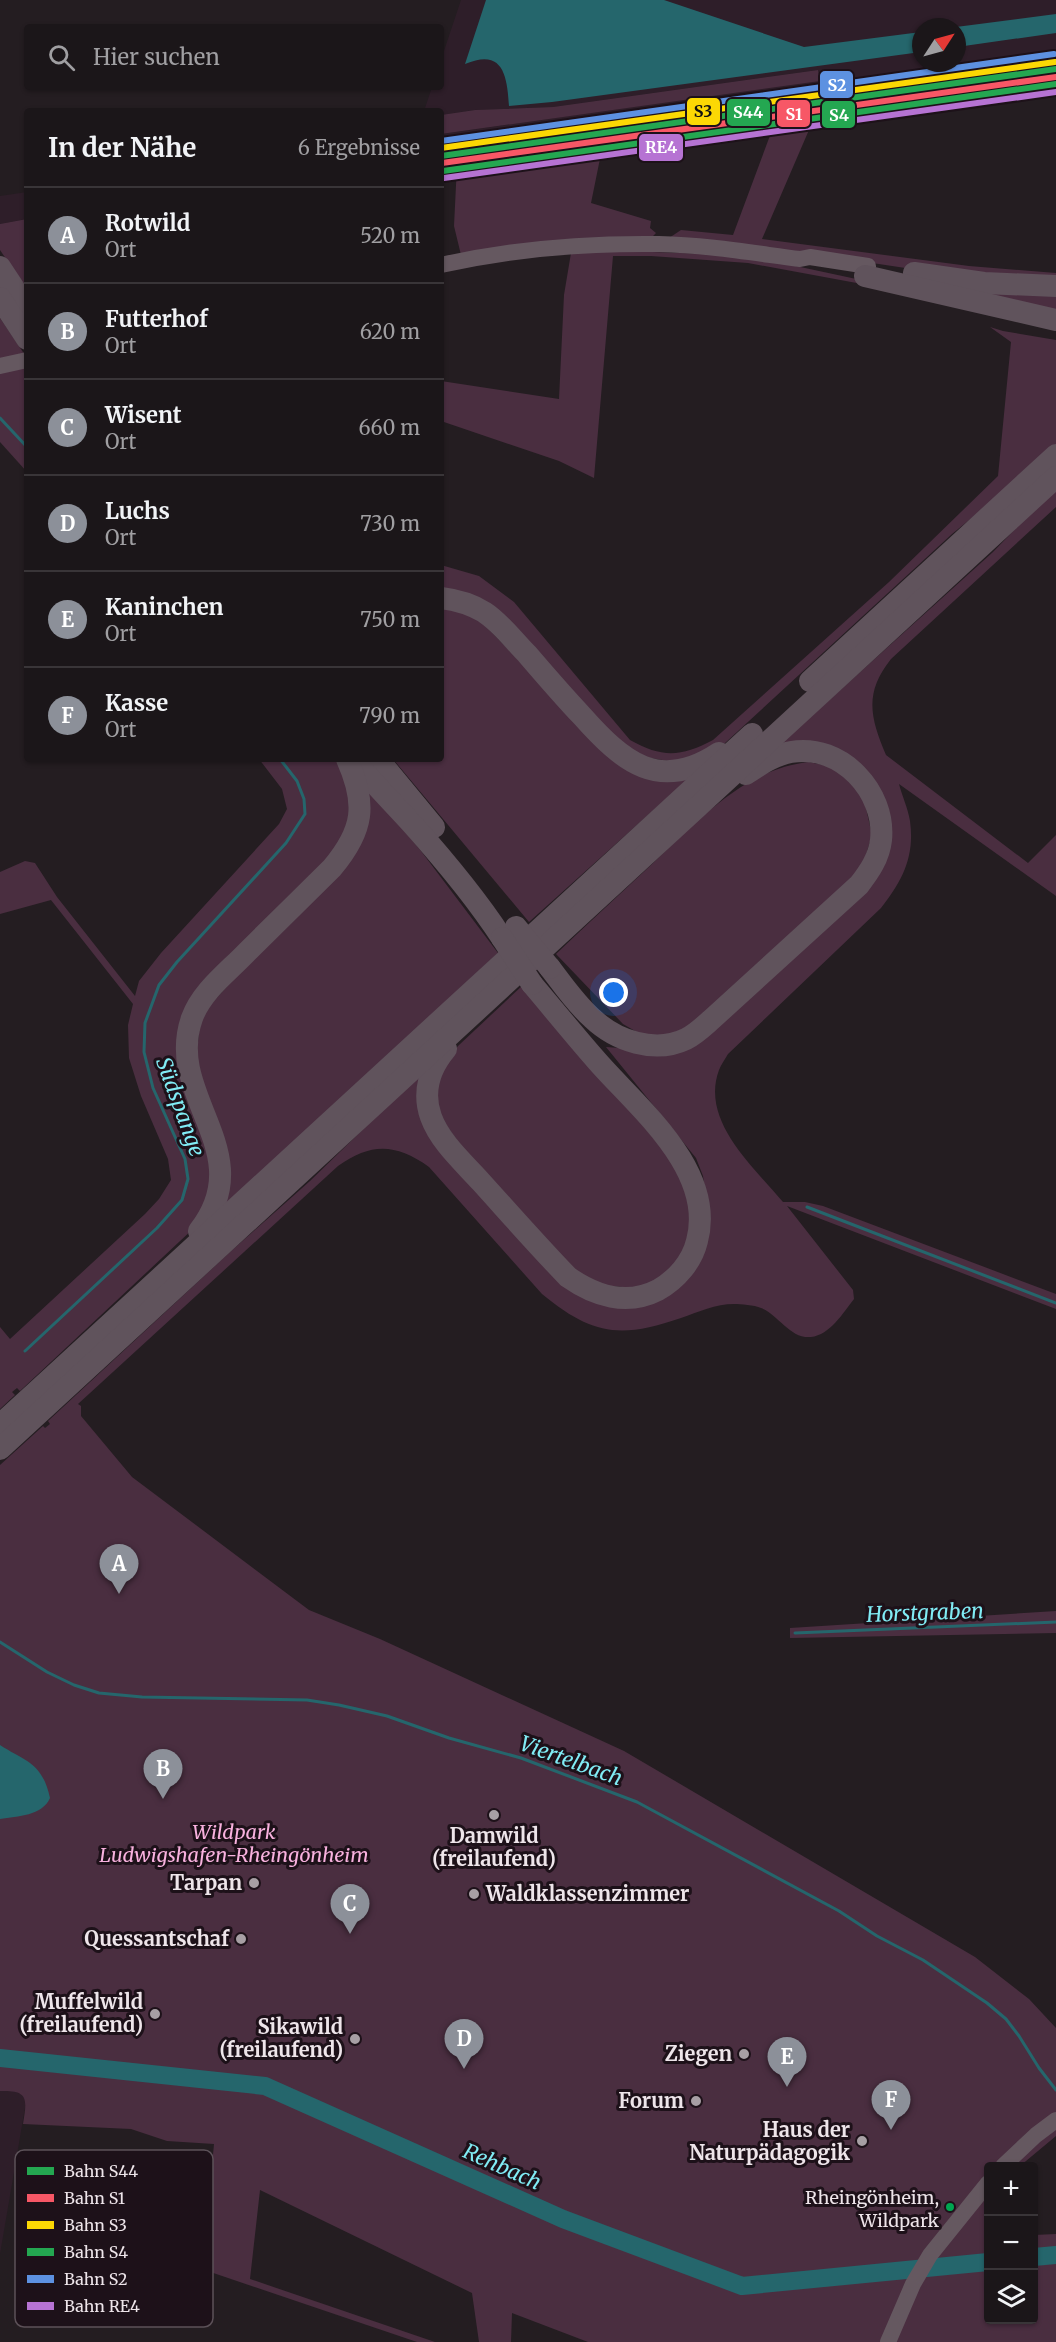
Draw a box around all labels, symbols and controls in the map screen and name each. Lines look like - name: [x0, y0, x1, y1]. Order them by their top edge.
- north arrow: [912, 18, 966, 72]
- search box: [24, 24, 444, 90]
- icon: search: [45, 41, 78, 74]
- text: Hier suchen: [93, 43, 220, 71]
- line badge: S2: [819, 70, 854, 99]
- text: S2: [827, 75, 847, 95]
- line badge: S3: [686, 97, 721, 126]
- line badge: S44: [726, 98, 771, 127]
- line badge: S1: [776, 99, 811, 128]
- line badge: S4: [821, 100, 856, 129]
- text: S3: [694, 101, 712, 121]
- text: S44: [733, 102, 763, 122]
- text: S1: [786, 104, 803, 124]
- text: S4: [829, 105, 849, 125]
- text: In der Nähe: [48, 131, 196, 164]
- line badge: RE4: [638, 133, 684, 162]
- text: 6 Ergebnisse: [298, 135, 420, 160]
- text: RE4: [645, 137, 677, 157]
- text: Rotwild: [105, 209, 190, 237]
- text: A: [60, 223, 75, 248]
- text: 520 m: [360, 223, 420, 248]
- text: Ort: [105, 237, 136, 262]
- text: Futterhof: [105, 305, 208, 333]
- text: B: [61, 319, 74, 344]
- text: 620 m: [360, 319, 420, 344]
- text: Ort: [105, 333, 136, 358]
- text: Wisent: [105, 401, 182, 429]
- text: C: [61, 415, 74, 440]
- text: 660 m: [358, 415, 420, 440]
- text: Ort: [105, 429, 136, 454]
- text: Luchs: [105, 497, 170, 525]
- text: D: [60, 511, 75, 536]
- text: 730 m: [360, 511, 420, 536]
- text: Ort: [105, 525, 136, 550]
- text: Kaninchen: [105, 593, 223, 621]
- text: E: [61, 607, 74, 632]
- text: 750 m: [360, 607, 420, 632]
- text: Ort: [105, 621, 136, 646]
- text: Kasse: [105, 689, 168, 717]
- text: F: [61, 703, 74, 728]
- text: 790 m: [359, 703, 420, 728]
- text: Ort: [105, 717, 136, 742]
- your location: [599, 978, 628, 1007]
- water label: Südspange: [150, 1054, 211, 1160]
- pin: A: [100, 1544, 138, 1594]
- water label: Horstgraben: [865, 1597, 984, 1628]
- water label: Viertelbach: [516, 1730, 626, 1792]
- pin: B: [144, 1750, 182, 1799]
- marker: Damwild (freilaufend): [487, 1808, 501, 1822]
- park label: Wildpark Ludwigshafen-Rheingönheim: [99, 1819, 369, 1867]
- place label: Damwild (freilaufend): [432, 1823, 556, 1871]
- place label: Tarpan: [170, 1870, 242, 1895]
- marker: Tarpan: [247, 1876, 261, 1890]
- place label: Waldklassenzimmer: [485, 1881, 689, 1906]
- pin: C: [330, 1884, 370, 1934]
- marker: Waldklassenzimmer: [467, 1887, 481, 1901]
- place label: Quessantschaf: [84, 1926, 230, 1951]
- marker: Quessantschaf: [234, 1932, 248, 1946]
- place label: Muffelwild (freilaufend): [19, 1989, 143, 2037]
- marker: Muffelwild (freilaufend): [148, 2007, 162, 2021]
- place label: Sikawild (freilaufend): [219, 2014, 343, 2062]
- pin: D: [444, 2020, 484, 2069]
- marker: Sikawild (freilaufend): [348, 2032, 362, 2046]
- pin: E: [768, 2038, 806, 2087]
- place label: Ziegen: [665, 2041, 732, 2066]
- marker: Ziegen: [737, 2047, 751, 2061]
- pin: F: [872, 2080, 910, 2130]
- place label: Forum: [618, 2088, 684, 2113]
- marker: Forum: [689, 2094, 703, 2108]
- place label: Haus der Naturpädagogik: [689, 2117, 850, 2165]
- marker: Haus der Naturpädagogik: [855, 2134, 869, 2148]
- water label: Rehbach: [459, 2137, 545, 2196]
- legend: [15, 2150, 213, 2327]
- text: Bahn S44: [64, 2161, 138, 2181]
- map controls: [984, 2162, 1038, 2324]
- button: +: [984, 2162, 1038, 2216]
- place label: Rheingönheim, Wildpark: [805, 2186, 940, 2232]
- text: Bahn S1: [64, 2188, 125, 2208]
- marker: Rheingönheim, Wildpark: [944, 2201, 956, 2213]
- text: Bahn S3: [64, 2215, 127, 2235]
- button: −: [984, 2216, 1038, 2270]
- text: Bahn S4: [64, 2242, 128, 2262]
- text: Bahn S2: [64, 2269, 128, 2289]
- button: layers: [984, 2270, 1038, 2324]
- text: Bahn RE4: [64, 2296, 140, 2316]

